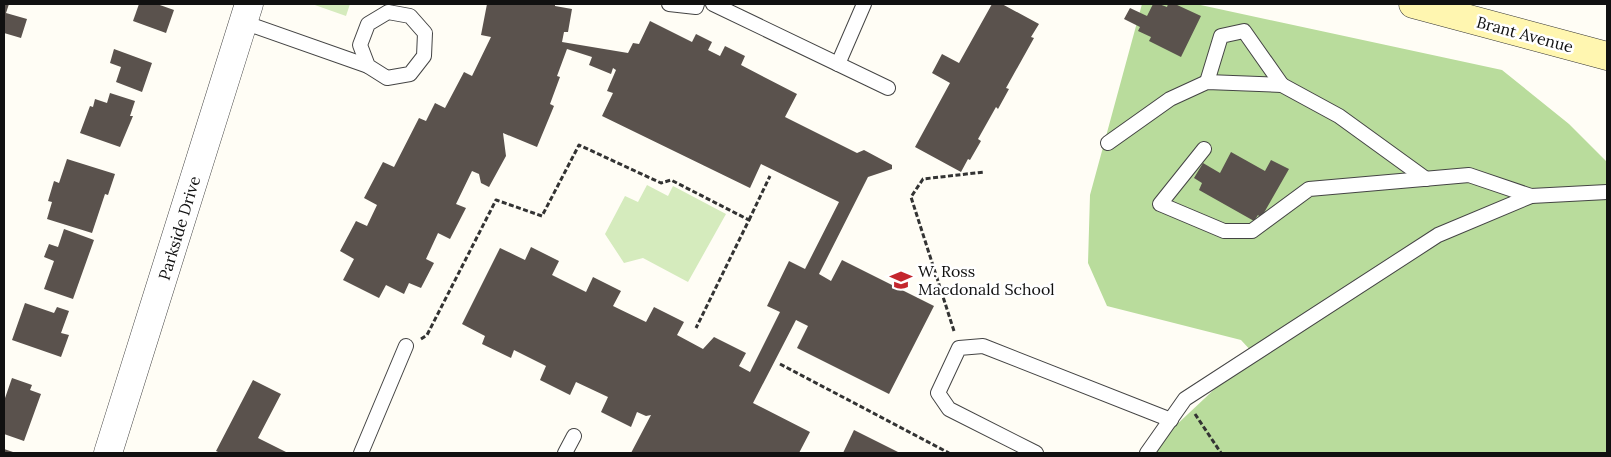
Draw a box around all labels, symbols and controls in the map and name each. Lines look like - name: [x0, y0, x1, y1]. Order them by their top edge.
- street label: Brant Avenue: [1475, 12, 1576, 57]
- street label: Parkside Drive: [154, 173, 204, 282]
- place label: W. Ross Macdonald School: [918, 261, 1055, 299]
- school or university icon: W. Ross Macdonald School: [888, 267, 914, 293]

